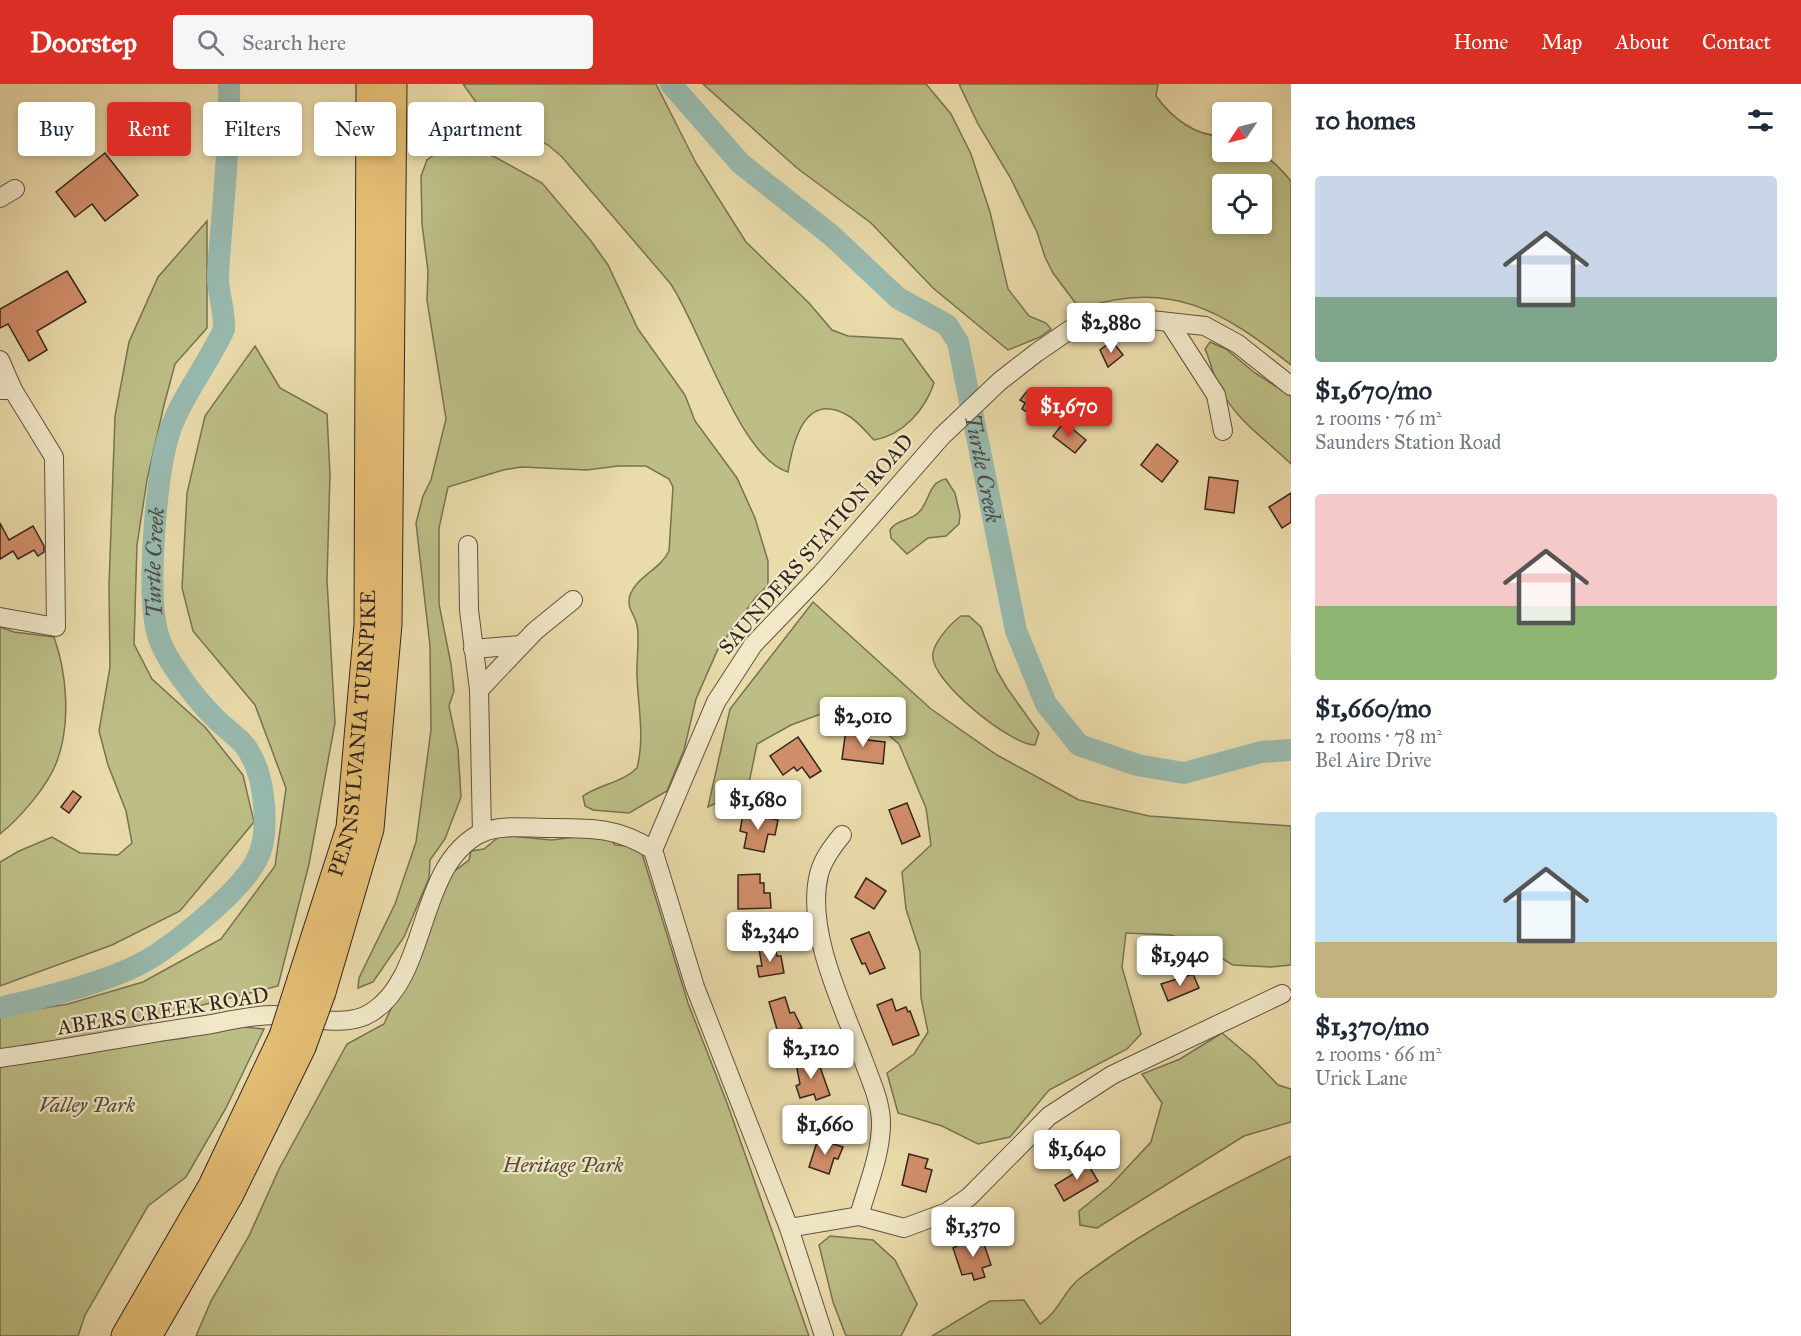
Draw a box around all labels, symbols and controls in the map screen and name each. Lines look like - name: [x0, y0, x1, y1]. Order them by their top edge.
- search box: [173, 15, 593, 69]
- text: Doorstep: [30, 25, 137, 60]
- icon: search: [194, 26, 227, 59]
- text: Search here: [242, 29, 346, 56]
- text: Home: [1453, 29, 1508, 55]
- text: Map: [1541, 29, 1582, 55]
- text: About: [1615, 29, 1669, 55]
- text: Contact: [1702, 29, 1771, 55]
- chip: Buy: [18, 102, 95, 156]
- chip: Rent: [107, 102, 191, 156]
- chip: Filters: [203, 102, 302, 156]
- chip: New: [314, 102, 396, 156]
- chip: Apartment: [408, 102, 544, 156]
- north arrow: [1212, 102, 1272, 162]
- map controls: [1212, 102, 1272, 234]
- text: 10 homes: [1315, 104, 1416, 136]
- icon: filters: [1744, 104, 1777, 137]
- button: locate: [1212, 174, 1272, 234]
- icon: home: [1492, 215, 1600, 323]
- pin: $2,880: [1062, 303, 1160, 354]
- text: $2,880: [1081, 310, 1141, 334]
- text: $1,670/mo: [1315, 374, 1432, 406]
- pin: $1,670: [1020, 387, 1118, 438]
- text: $1,670: [1040, 394, 1098, 418]
- text: 2 rooms · 76 m²: [1315, 406, 1442, 430]
- water label: Turtle Creek: [959, 412, 1008, 525]
- street label: SAUNDERS STATION ROAD: [713, 428, 919, 660]
- text: Saunders Station Road: [1315, 430, 1501, 454]
- water label: Turtle Creek: [139, 506, 170, 619]
- icon: home: [1492, 533, 1600, 641]
- street label: PENNSYLVANIA TURNPIKE: [322, 590, 381, 880]
- text: $1,660/mo: [1315, 692, 1431, 724]
- pin: $2,010: [814, 697, 912, 748]
- text: $2,010: [834, 704, 892, 728]
- text: 2 rooms · 78 m²: [1315, 724, 1442, 748]
- text: Bel Aire Drive: [1315, 748, 1431, 772]
- pin: $1,680: [709, 780, 807, 831]
- text: $1,680: [729, 787, 787, 811]
- icon: home: [1492, 851, 1600, 959]
- pin: $2,340: [721, 912, 819, 963]
- text: $2,340: [741, 919, 799, 943]
- pin: $1,940: [1131, 936, 1229, 987]
- text: $1,940: [1151, 943, 1209, 967]
- street label: ABERS CREEK ROAD: [54, 981, 271, 1041]
- text: $1,370/mo: [1315, 1010, 1429, 1042]
- pin: $2,120: [762, 1029, 860, 1080]
- text: $2,120: [783, 1036, 839, 1060]
- text: 2 rooms · 66 m²: [1315, 1042, 1441, 1066]
- text: Urick Lane: [1315, 1066, 1408, 1090]
- park label: Valley Park: [39, 1092, 136, 1118]
- pin: $1,660: [776, 1105, 874, 1156]
- text: $1,660: [796, 1112, 854, 1136]
- pin: $1,640: [1028, 1130, 1126, 1181]
- text: $1,640: [1048, 1137, 1106, 1161]
- park label: Heritage Park: [501, 1152, 624, 1178]
- pin: $1,370: [924, 1207, 1022, 1258]
- text: $1,370: [945, 1214, 1001, 1238]

